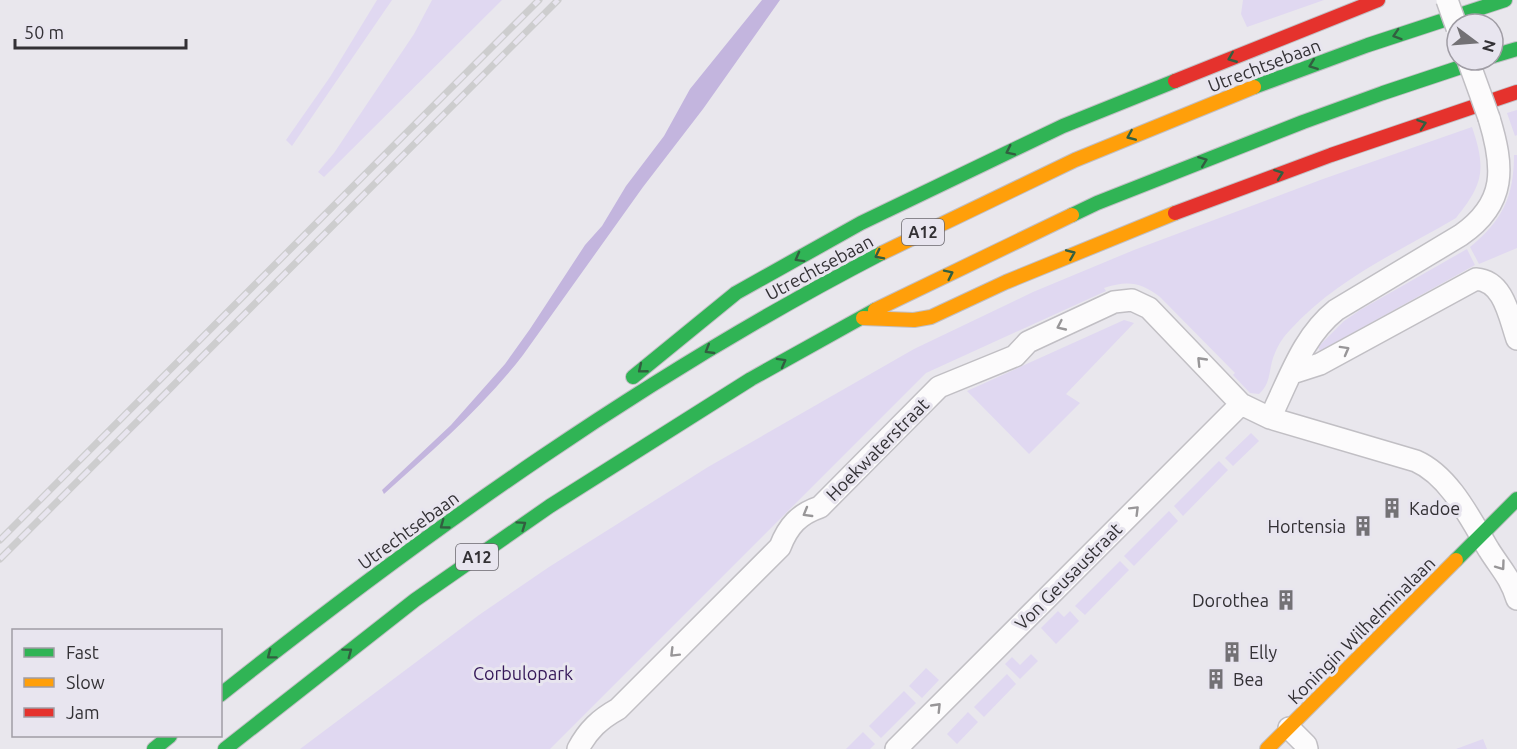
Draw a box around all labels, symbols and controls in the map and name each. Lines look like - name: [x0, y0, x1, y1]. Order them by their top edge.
- scale bar: [15, 12, 186, 50]
- north arrow: [1445, 12, 1505, 72]
- text: 50 m: [24, 22, 64, 42]
- one-way arrow: [1392, 27, 1403, 40]
- street label: Utrechtsebaan: [1205, 34, 1323, 96]
- text: N: [1479, 38, 1500, 54]
- one-way arrow: [1227, 51, 1238, 63]
- one-way arrow: [1308, 58, 1319, 71]
- one-way arrow: [1416, 118, 1427, 131]
- one-way arrow: [1127, 129, 1138, 141]
- one-way arrow: [1006, 144, 1017, 156]
- one-way arrow: [1198, 155, 1208, 168]
- one-way arrow: [1273, 168, 1284, 181]
- road number: A12: [902, 219, 944, 245]
- street label: Utrechtsebaan: [762, 230, 876, 304]
- one-way arrow: [875, 248, 886, 259]
- one-way arrow: [1065, 250, 1076, 262]
- one-way arrow: [795, 251, 805, 262]
- one-way arrow: [942, 269, 953, 281]
- one-way arrow: [1056, 319, 1067, 331]
- one-way arrow: [705, 343, 715, 354]
- one-way arrow: [1339, 346, 1350, 357]
- one-way arrow: [775, 357, 786, 369]
- one-way arrow: [1198, 358, 1209, 369]
- one-way arrow: [638, 362, 649, 373]
- street label: Hoekwaterstraat: [822, 394, 932, 504]
- street label: Utrechtsebaan: [354, 487, 462, 573]
- building icon: Kadoe: [1380, 496, 1404, 520]
- place label: Kadoe: [1409, 498, 1460, 518]
- one-way arrow: [803, 506, 813, 517]
- one-way arrow: [1127, 507, 1138, 518]
- building icon: Hortensia: [1351, 514, 1375, 538]
- place label: Hortensia: [1267, 516, 1346, 536]
- one-way arrow: [439, 518, 450, 529]
- street label: Von Geusaustraat: [1011, 519, 1125, 633]
- one-way arrow: [516, 521, 527, 532]
- road number: A12: [456, 544, 498, 570]
- street label: Koningin Wilhelminalaan: [1283, 552, 1439, 708]
- one-way arrow: [1493, 560, 1504, 571]
- building icon: Dorothea: [1274, 588, 1298, 612]
- place label: Dorothea: [1192, 590, 1269, 610]
- legend: [12, 629, 222, 737]
- building icon: Elly: [1220, 640, 1244, 664]
- text: Fast: [66, 642, 99, 662]
- place label: Elly: [1249, 642, 1278, 662]
- one-way arrow: [671, 646, 681, 657]
- one-way arrow: [267, 648, 278, 659]
- one-way arrow: [341, 648, 352, 659]
- park label: Corbulopark: [473, 663, 573, 683]
- building icon: Bea: [1204, 667, 1228, 691]
- place label: Bea: [1233, 669, 1264, 689]
- text: Slow: [66, 672, 105, 692]
- text: Jam: [66, 702, 100, 722]
- one-way arrow: [930, 704, 941, 714]

